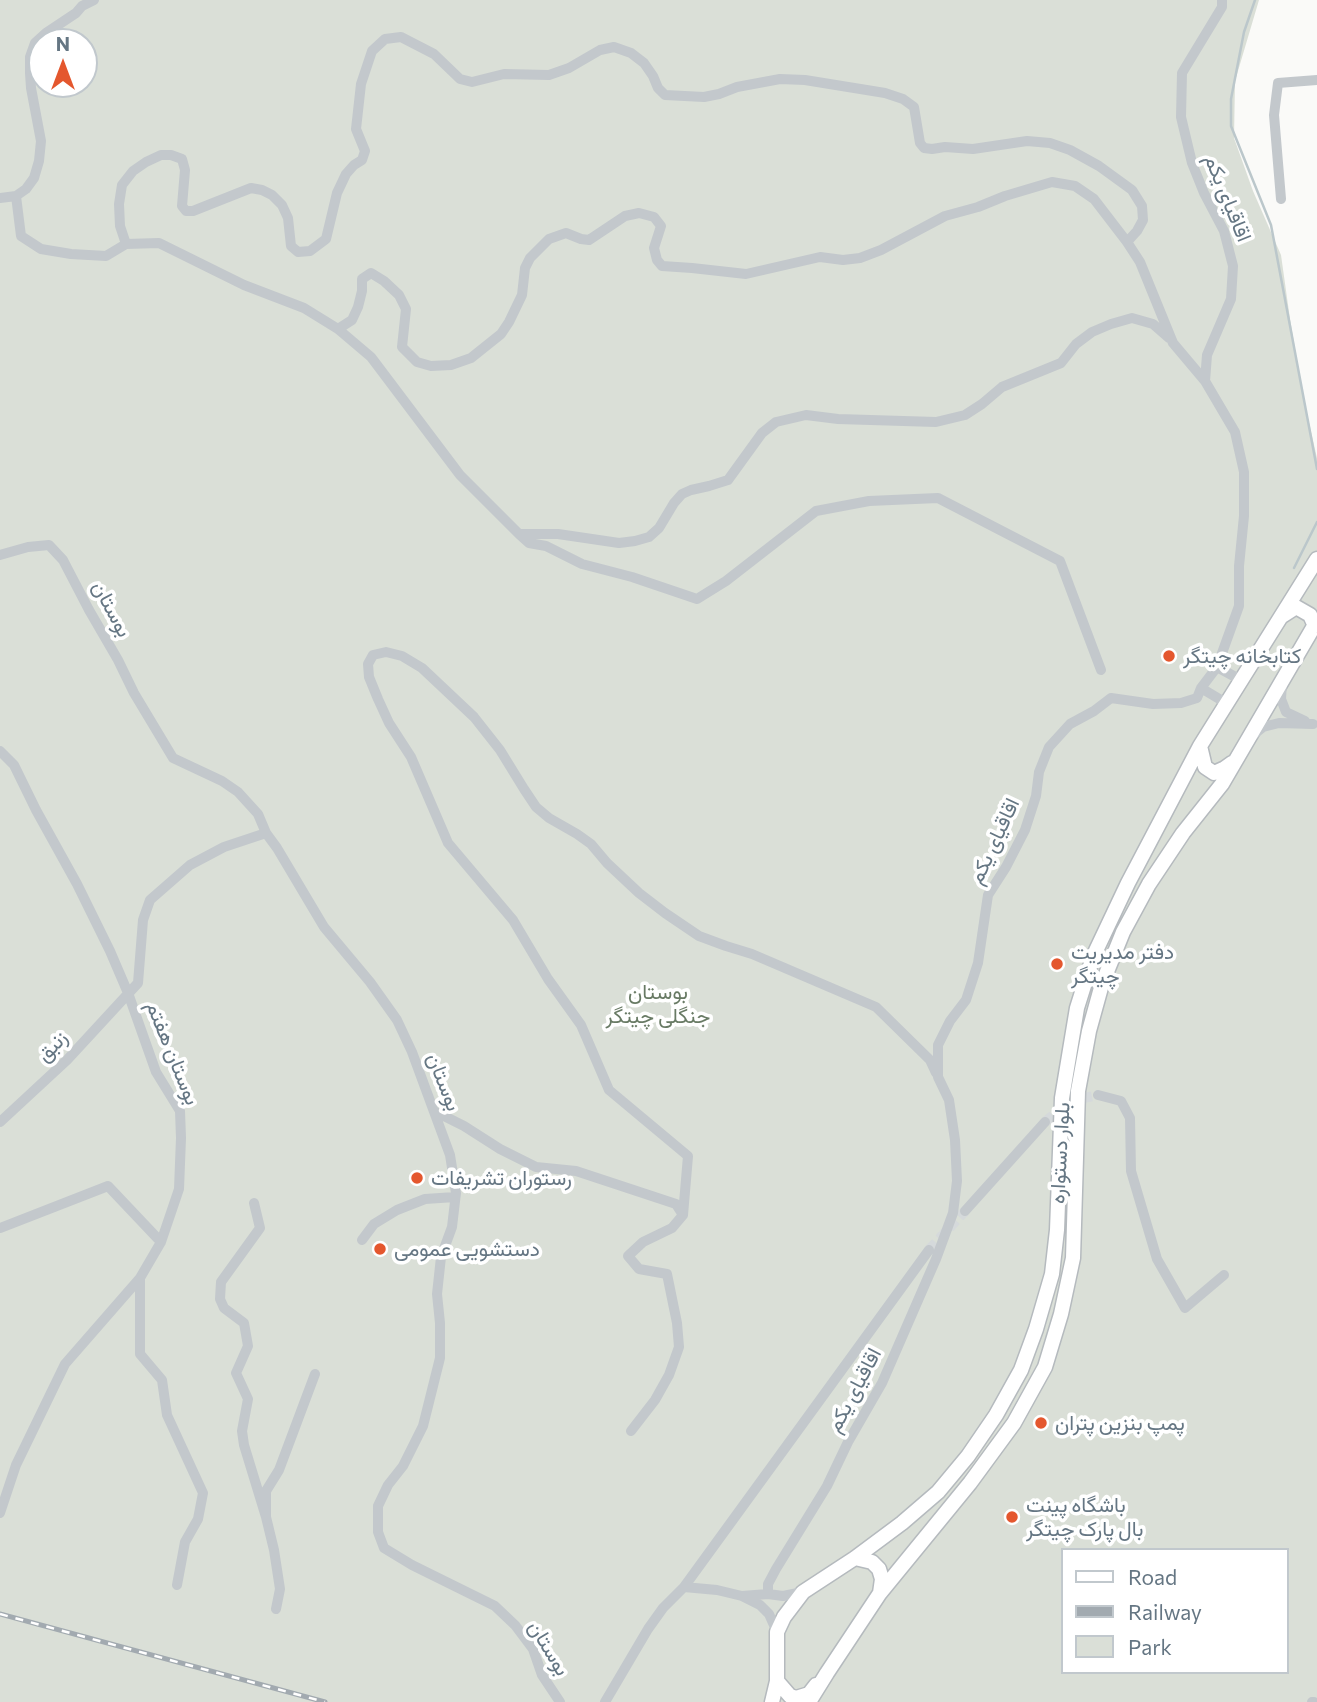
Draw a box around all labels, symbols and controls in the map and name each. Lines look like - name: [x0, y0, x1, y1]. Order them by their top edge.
- north arrow: [28, 28, 98, 98]
- text: N: [56, 32, 70, 55]
- street label: اقاقیای یکم: [1199, 151, 1257, 245]
- street label: بوستان: [87, 577, 137, 641]
- place label: کتابخانه چیتگر: [1183, 643, 1301, 669]
- marker: کتابخانه چیتگر: [1161, 648, 1177, 664]
- street label: اقاقیای یکم: [963, 794, 1025, 888]
- place label: دفتر مدیریت چیتگر: [1071, 939, 1174, 989]
- marker: دفتر مدیریت چیتگر: [1049, 956, 1065, 972]
- park label: بوستان جنگلی چیتگر: [606, 979, 710, 1029]
- street label: بوستان هفتم: [141, 997, 205, 1109]
- street label: زنبق: [31, 1025, 73, 1067]
- street label: بوستان: [422, 1050, 466, 1114]
- street label: بلوار دستواره: [1045, 1101, 1075, 1205]
- place label: رستوران تشریفات: [431, 1165, 572, 1191]
- marker: رستوران تشریفات: [409, 1170, 425, 1186]
- place label: دستشویی عمومی: [394, 1236, 540, 1262]
- marker: دستشویی عمومی: [372, 1241, 388, 1257]
- street label: اقاقیای یکم: [821, 1343, 887, 1437]
- place label: پمپ بنزین پتران: [1055, 1410, 1185, 1436]
- marker: پمپ بنزین پتران: [1033, 1415, 1049, 1431]
- place label: باشگاه پینت بال پارک چیتگر: [1026, 1492, 1143, 1542]
- marker: باشگاه پینت بال پارک چیتگر: [1004, 1509, 1020, 1525]
- legend: [1062, 1548, 1289, 1674]
- text: Road: [1128, 1564, 1177, 1589]
- text: Railway: [1128, 1599, 1202, 1624]
- street label: بوستان: [523, 1616, 575, 1680]
- text: Park: [1128, 1634, 1172, 1659]

